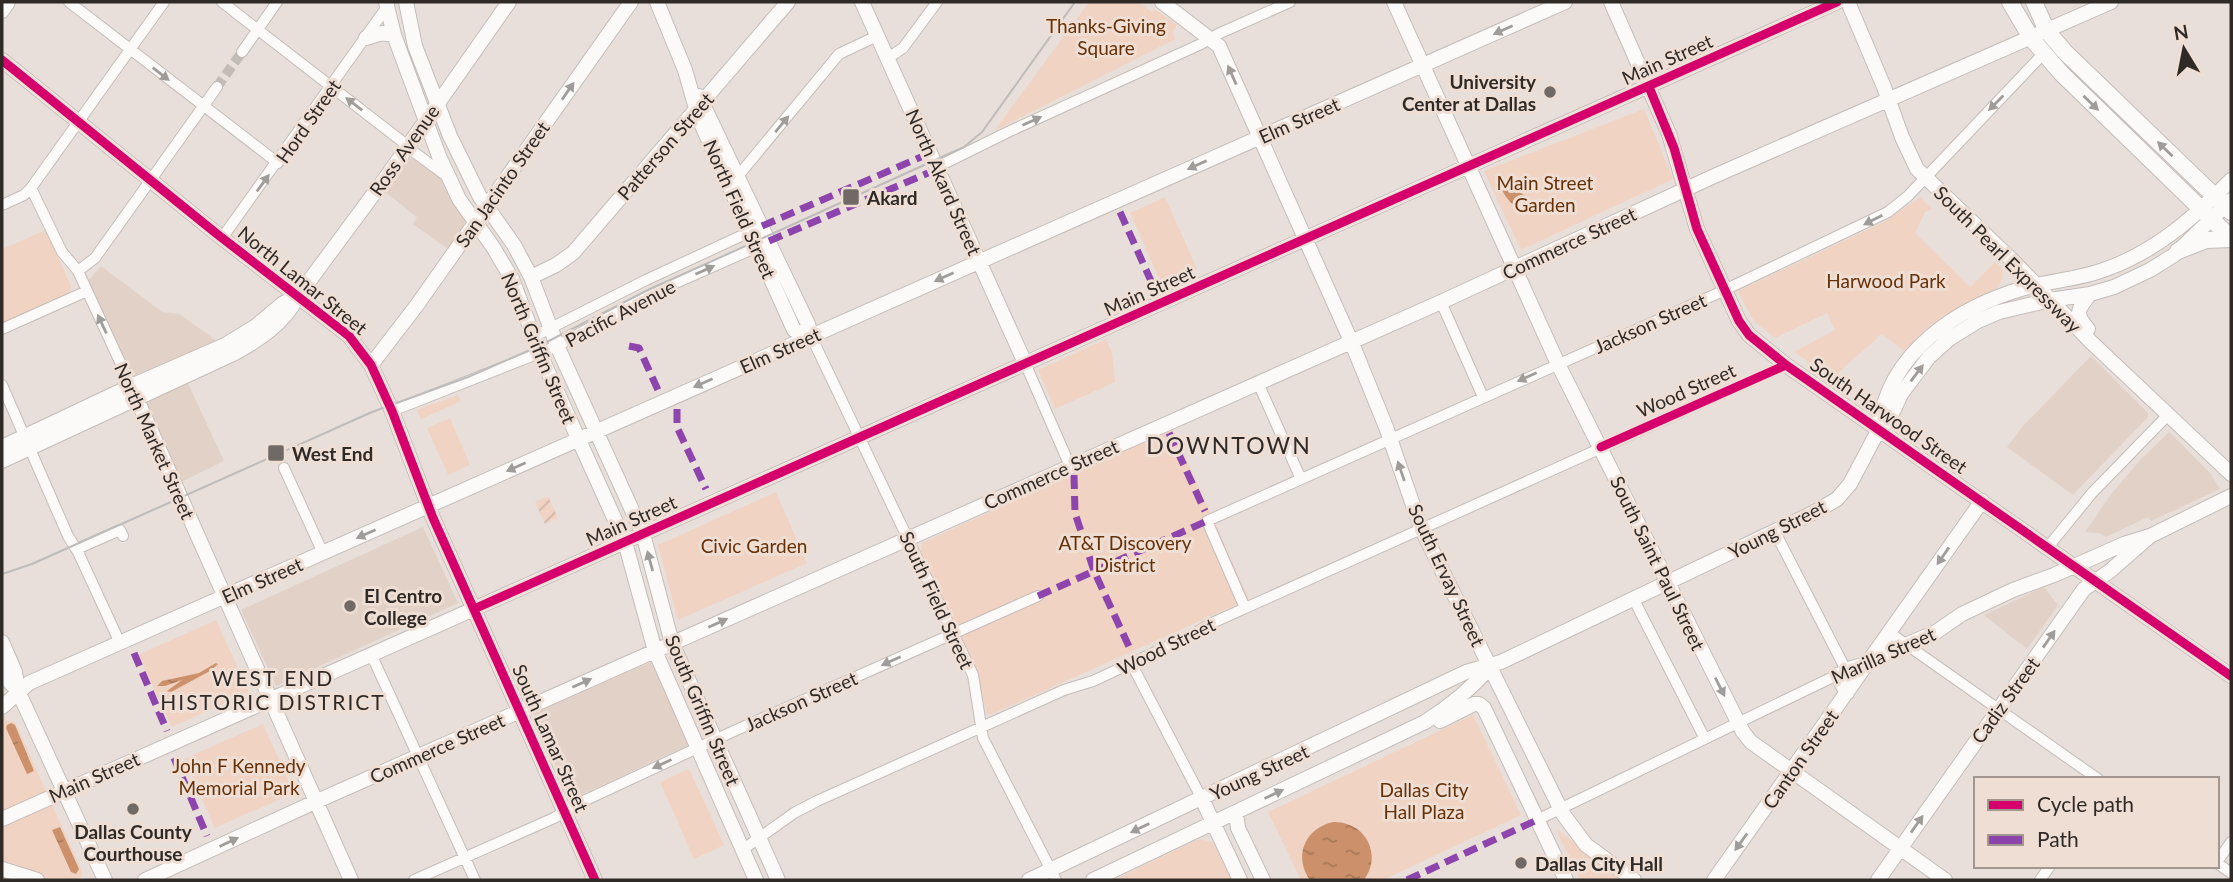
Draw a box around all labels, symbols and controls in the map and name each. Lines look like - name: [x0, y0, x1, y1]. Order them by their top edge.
- park label: Thanks-Giving Square: [1046, 14, 1166, 59]
- north arrow: [2149, 14, 2219, 84]
- text: N: [2172, 19, 2190, 44]
- one-way arrow: [1493, 24, 1513, 36]
- street label: Main Street: [1618, 29, 1716, 89]
- one-way arrow: [1226, 64, 1237, 85]
- one-way arrow: [152, 66, 170, 81]
- place label: University Center at Dallas: [1402, 70, 1537, 115]
- street label: Hord Street: [271, 74, 345, 167]
- one-way arrow: [561, 82, 575, 100]
- marker: University Center at Dallas: [1542, 84, 1558, 100]
- street label: Patterson Street: [612, 87, 718, 204]
- street label: Elm Street: [1255, 92, 1343, 148]
- one-way arrow: [1988, 95, 2005, 112]
- one-way arrow: [2082, 95, 2099, 111]
- one-way arrow: [345, 97, 363, 112]
- street label: Ross Avenue: [364, 100, 444, 200]
- street label: North Akard Street: [901, 105, 987, 259]
- one-way arrow: [774, 115, 789, 132]
- one-way arrow: [1022, 115, 1042, 127]
- street label: San Jacinto Street: [450, 117, 554, 251]
- street label: North Field Street: [699, 136, 781, 282]
- one-way arrow: [2157, 140, 2174, 157]
- one-way arrow: [1187, 159, 1207, 171]
- park label: Main Street Garden: [1497, 171, 1594, 216]
- one-way arrow: [256, 174, 270, 192]
- street label: South Pearl Expressway: [1930, 181, 2086, 337]
- place label: Akard: [866, 186, 918, 209]
- marker: Akard: [841, 187, 861, 207]
- street label: Commerce Street: [1498, 202, 1640, 284]
- one-way arrow: [1862, 213, 1882, 225]
- street label: North Lamar Street: [234, 221, 372, 339]
- street label: Main Street: [1100, 260, 1198, 320]
- one-way arrow: [695, 264, 715, 276]
- street label: North Griffin Street: [497, 269, 581, 427]
- park label: Harwood Park: [1826, 269, 1946, 292]
- one-way arrow: [934, 271, 954, 283]
- street label: Pacific Avenue: [561, 274, 679, 352]
- street label: Jackson Street: [1590, 288, 1710, 358]
- one-way arrow: [96, 314, 108, 334]
- street label: Elm Street: [736, 322, 824, 378]
- street label: South Harwood Street: [1806, 352, 1972, 478]
- street label: Wood Street: [1633, 358, 1739, 422]
- street label: North Market Street: [110, 359, 200, 523]
- one-way arrow: [1909, 364, 1924, 382]
- one-way arrow: [1517, 372, 1538, 383]
- one-way arrow: [693, 377, 713, 389]
- district label: DOWNTOWN: [1146, 431, 1312, 459]
- street label: Commerce Street: [980, 434, 1122, 514]
- place label: West End: [292, 442, 373, 465]
- marker: West End: [266, 443, 286, 463]
- one-way arrow: [1395, 461, 1406, 482]
- one-way arrow: [506, 462, 527, 473]
- street label: South Saint Paul Street: [1606, 472, 1710, 654]
- street label: Main Street: [582, 490, 680, 550]
- street label: Young Street: [1724, 494, 1830, 563]
- street label: South Ervay Street: [1404, 500, 1490, 650]
- one-way arrow: [356, 528, 376, 540]
- street label: South Field Street: [895, 528, 979, 673]
- park label: AT&T Discovery District: [1058, 531, 1192, 576]
- park label: Civic Garden: [701, 534, 807, 557]
- one-way arrow: [1936, 547, 1950, 565]
- one-way arrow: [644, 550, 655, 572]
- street label: Elm Street: [218, 552, 306, 608]
- place label: El Centro College: [364, 584, 442, 629]
- marker: El Centro College: [342, 598, 358, 614]
- street label: Wood Street: [1113, 612, 1219, 680]
- one-way arrow: [707, 617, 728, 628]
- street label: Marilla Street: [1827, 622, 1939, 688]
- one-way arrow: [2041, 630, 2055, 648]
- street label: South Griffin Street: [661, 631, 745, 789]
- street label: Cadiz Street: [1966, 652, 2044, 748]
- one-way arrow: [881, 655, 901, 667]
- street label: South Lamar Street: [508, 660, 594, 816]
- district label: WEST END HISTORIC DISTRICT: [160, 665, 386, 714]
- street label: Jackson Street: [741, 666, 861, 736]
- one-way arrow: [572, 677, 592, 689]
- one-way arrow: [1714, 677, 1725, 697]
- street label: Canton Street: [1757, 705, 1843, 813]
- street label: Commerce Street: [366, 708, 508, 788]
- street label: Young Street: [1206, 739, 1312, 805]
- street label: Main Street: [45, 747, 143, 807]
- park label: John F Kennedy Memorial Park: [172, 754, 306, 799]
- one-way arrow: [652, 759, 672, 770]
- legend: [1974, 777, 2219, 868]
- park label: Dallas City Hall Plaza: [1379, 778, 1469, 823]
- one-way arrow: [1264, 788, 1285, 799]
- text: Cycle path: [2037, 791, 2134, 816]
- marker: Dallas County Courthouse: [125, 801, 141, 817]
- one-way arrow: [1910, 815, 1924, 833]
- place label: Dallas County Courthouse: [74, 820, 193, 865]
- one-way arrow: [1130, 822, 1150, 834]
- text: Path: [2037, 826, 2079, 851]
- one-way arrow: [1734, 833, 1748, 851]
- one-way arrow: [219, 836, 239, 847]
- place label: Dallas City Hall: [1535, 852, 1663, 875]
- marker: Dallas City Hall: [1513, 855, 1529, 871]

